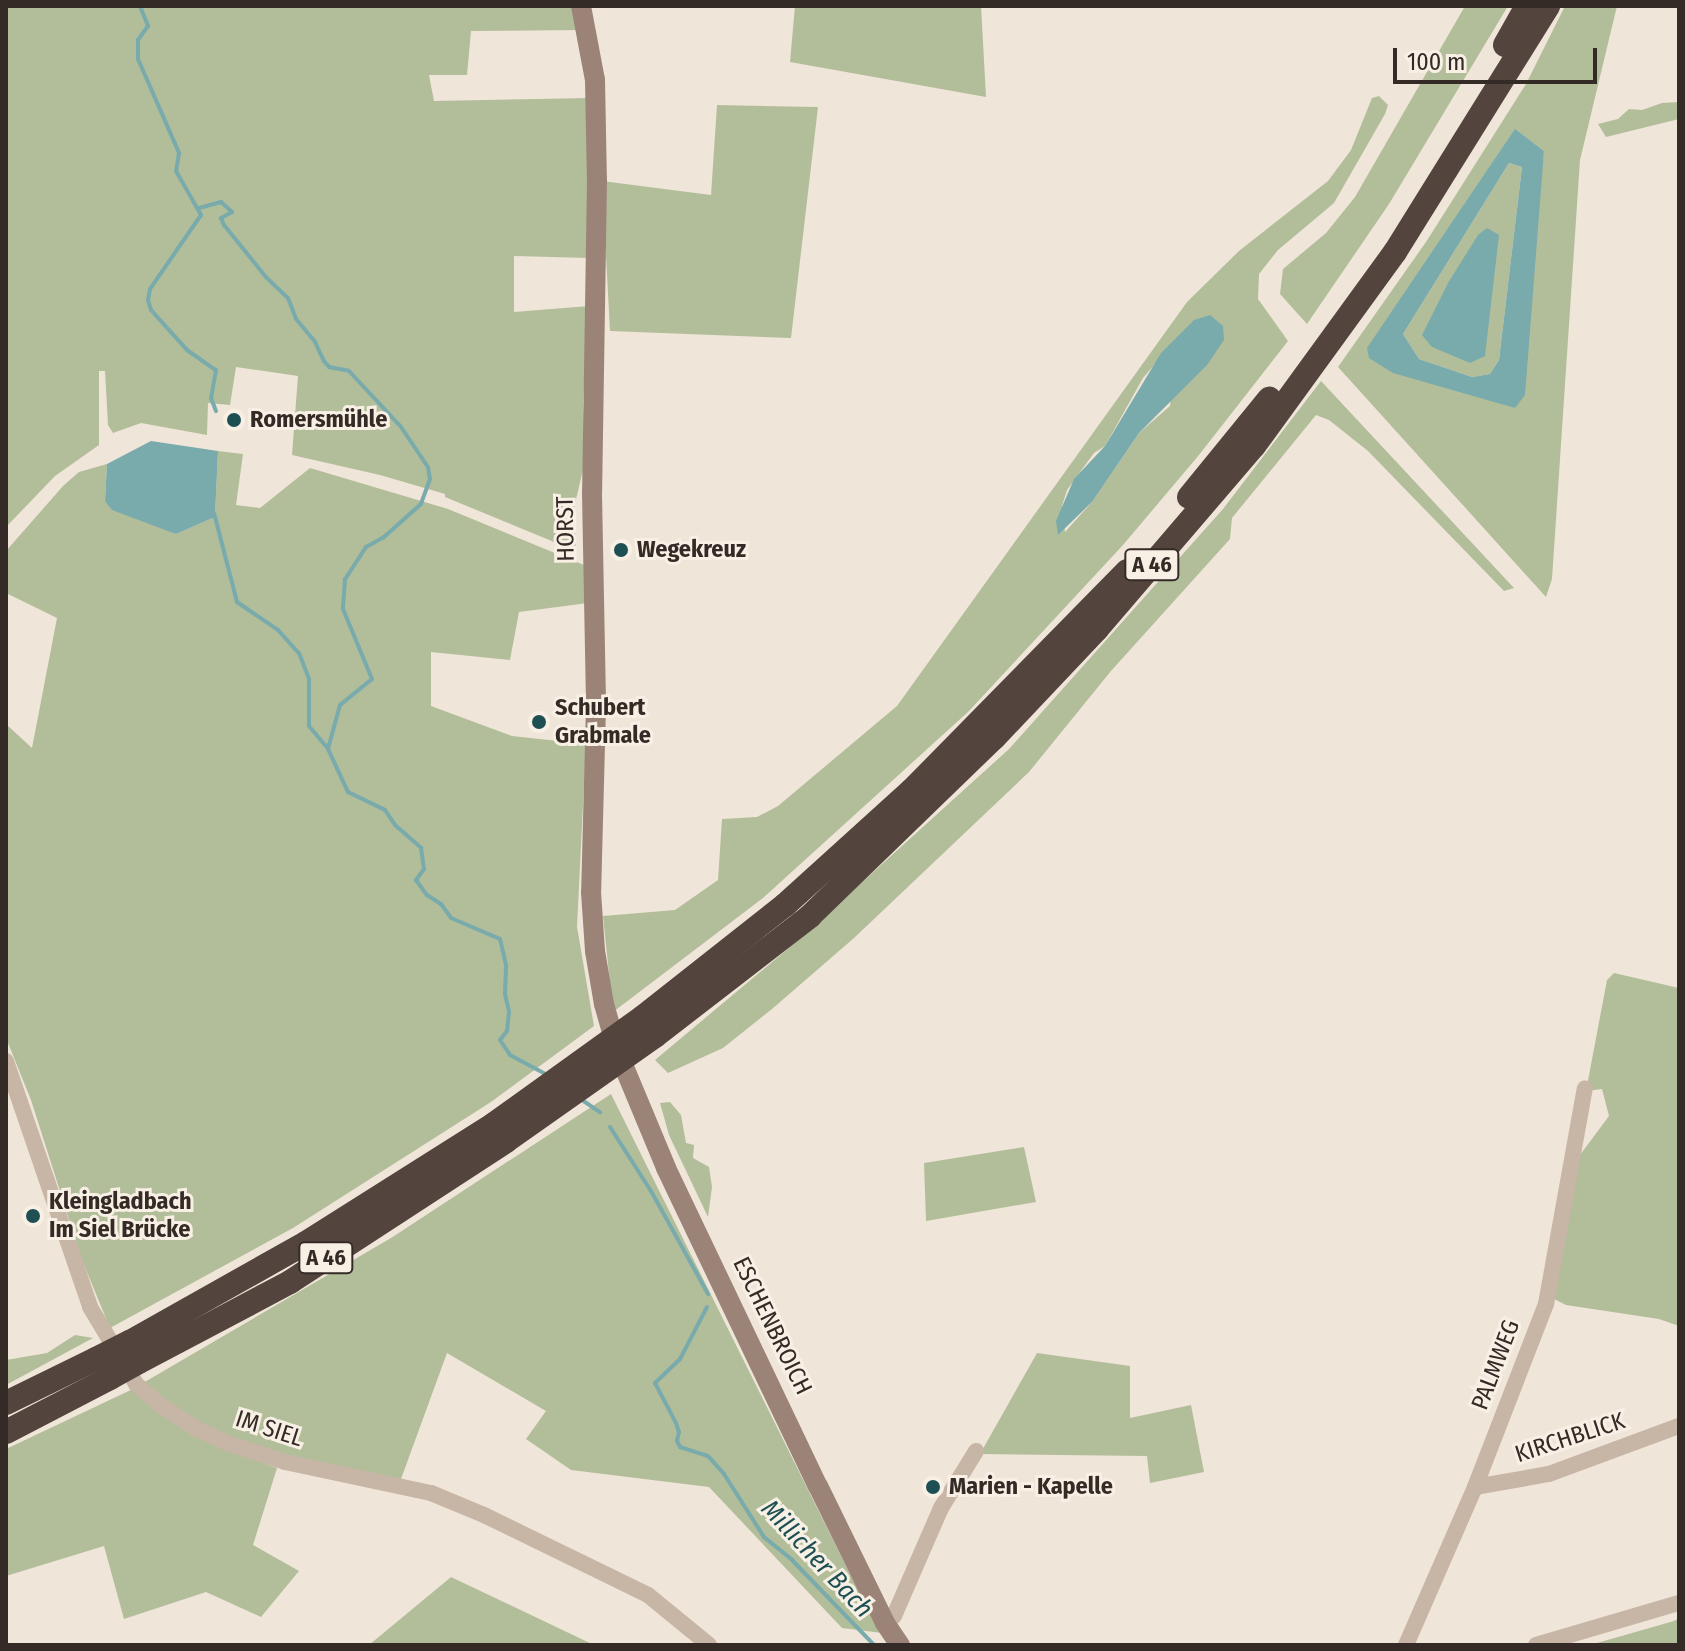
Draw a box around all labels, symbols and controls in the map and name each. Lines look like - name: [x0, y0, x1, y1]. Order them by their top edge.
- scale bar: [1397, 32, 1601, 82]
- text: 100 m: [1407, 48, 1465, 76]
- place label: Romersmühle: [250, 406, 387, 434]
- marker: Romersmühle: [225, 411, 243, 429]
- street label: HORST: [551, 496, 581, 562]
- place label: Wegekreuz: [637, 536, 746, 564]
- marker: Wegekreuz: [612, 541, 630, 559]
- road number: A 46: [1124, 547, 1180, 583]
- place label: Schubert Grabmale: [555, 694, 651, 750]
- marker: Schubert Grabmale: [530, 713, 548, 731]
- place label: Kleingladbach Im Siel Brücke: [49, 1188, 192, 1244]
- marker: Kleingladbach Im Siel Brücke: [24, 1207, 42, 1225]
- road number: A 46: [298, 1240, 354, 1276]
- street label: ESCHENBROICH: [726, 1252, 818, 1400]
- street label: PALMWEG: [1466, 1316, 1526, 1414]
- street label: IM SIEL: [232, 1405, 306, 1453]
- street label: KIRCHBLICK: [1512, 1407, 1628, 1469]
- place label: Marien - Kapelle: [949, 1473, 1113, 1501]
- marker: Marien - Kapelle: [924, 1478, 942, 1496]
- water label: Millicher Bach: [755, 1494, 879, 1624]

